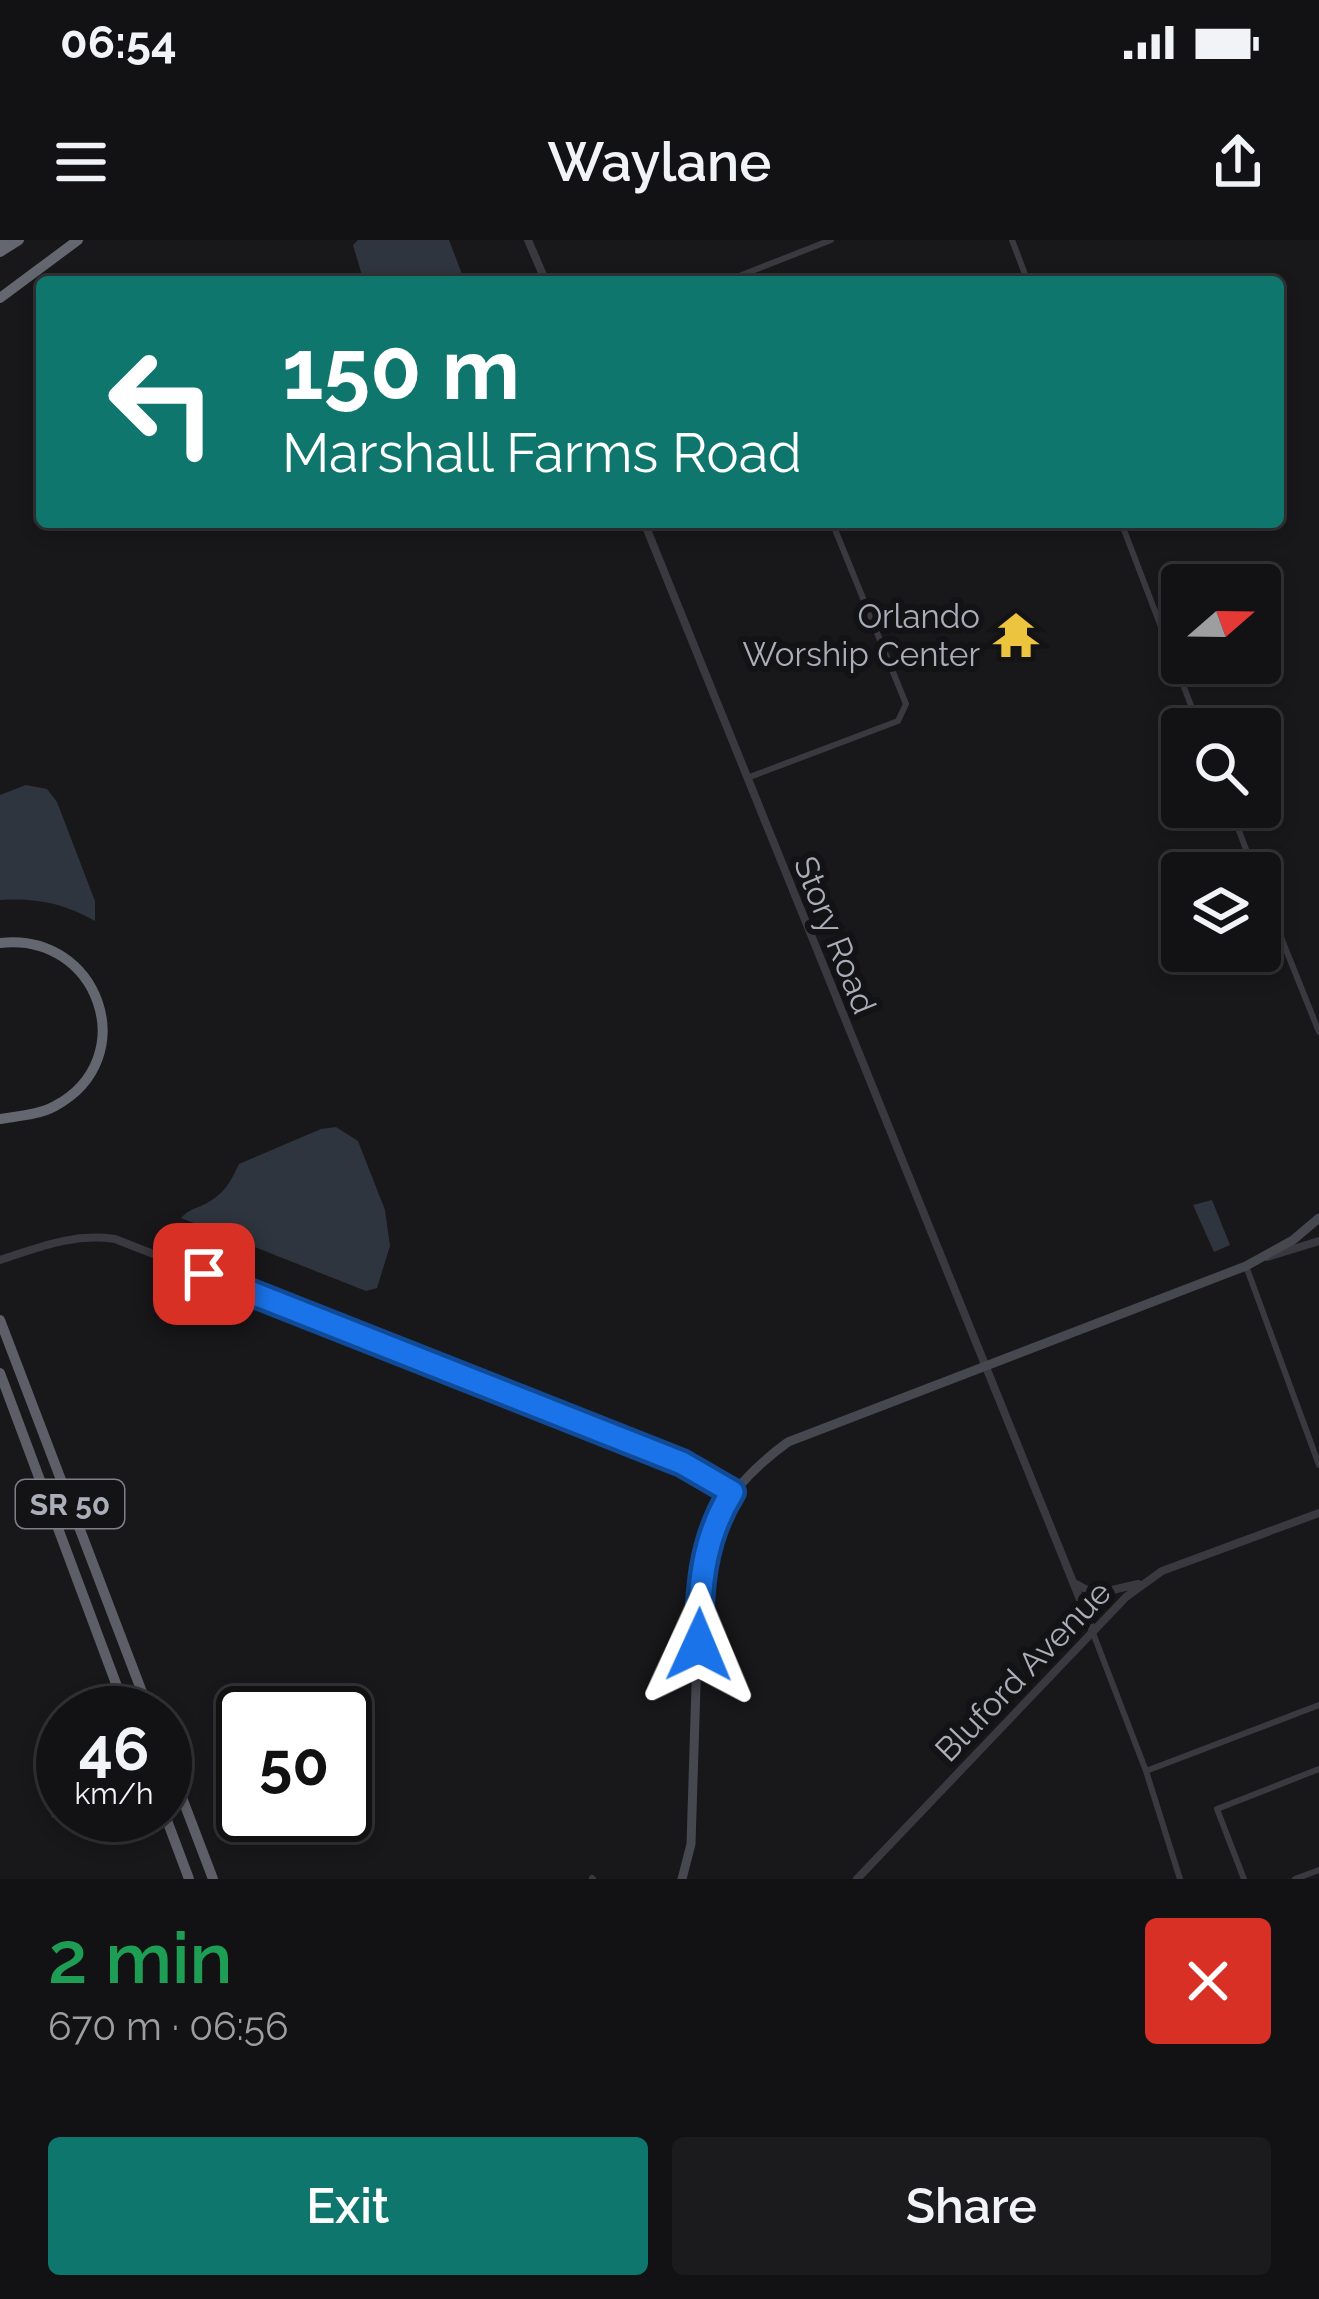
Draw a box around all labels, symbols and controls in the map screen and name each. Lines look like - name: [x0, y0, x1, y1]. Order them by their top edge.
- text: 06:54: [60, 16, 177, 69]
- icon: menu: [48, 129, 114, 195]
- icon: share: [1205, 129, 1271, 195]
- text: Waylane: [548, 130, 771, 194]
- text: 150 m: [282, 320, 520, 419]
- icon: left: [84, 324, 240, 480]
- text: Marshall Farms Road: [282, 421, 802, 485]
- north arrow: [1161, 564, 1281, 684]
- map controls: [1161, 564, 1281, 972]
- place label: Orlando Worship Center: [743, 597, 980, 674]
- temple icon: Orlando Worship Center: [991, 610, 1041, 660]
- button: search: [1161, 708, 1281, 828]
- street label: Story Road: [786, 851, 884, 1019]
- button: layers: [1161, 852, 1281, 972]
- pin: [153, 1223, 255, 1325]
- icon: arrive: [171, 1241, 237, 1307]
- road number: SR 50: [16, 1480, 124, 1528]
- street label: Bluford Avenue: [927, 1573, 1119, 1769]
- position arrow: [636, 1582, 762, 1708]
- speed limit sign: 50: [216, 1686, 372, 1842]
- text: 46: [79, 1714, 149, 1784]
- text: km/h: [74, 1776, 154, 1811]
- text: 2 min: [48, 1915, 232, 2000]
- button: close: [1145, 1918, 1271, 2044]
- text: 670 m · 06:56: [48, 2003, 289, 2049]
- button: Exit: [48, 2137, 648, 2275]
- button: Share: [672, 2137, 1271, 2275]

